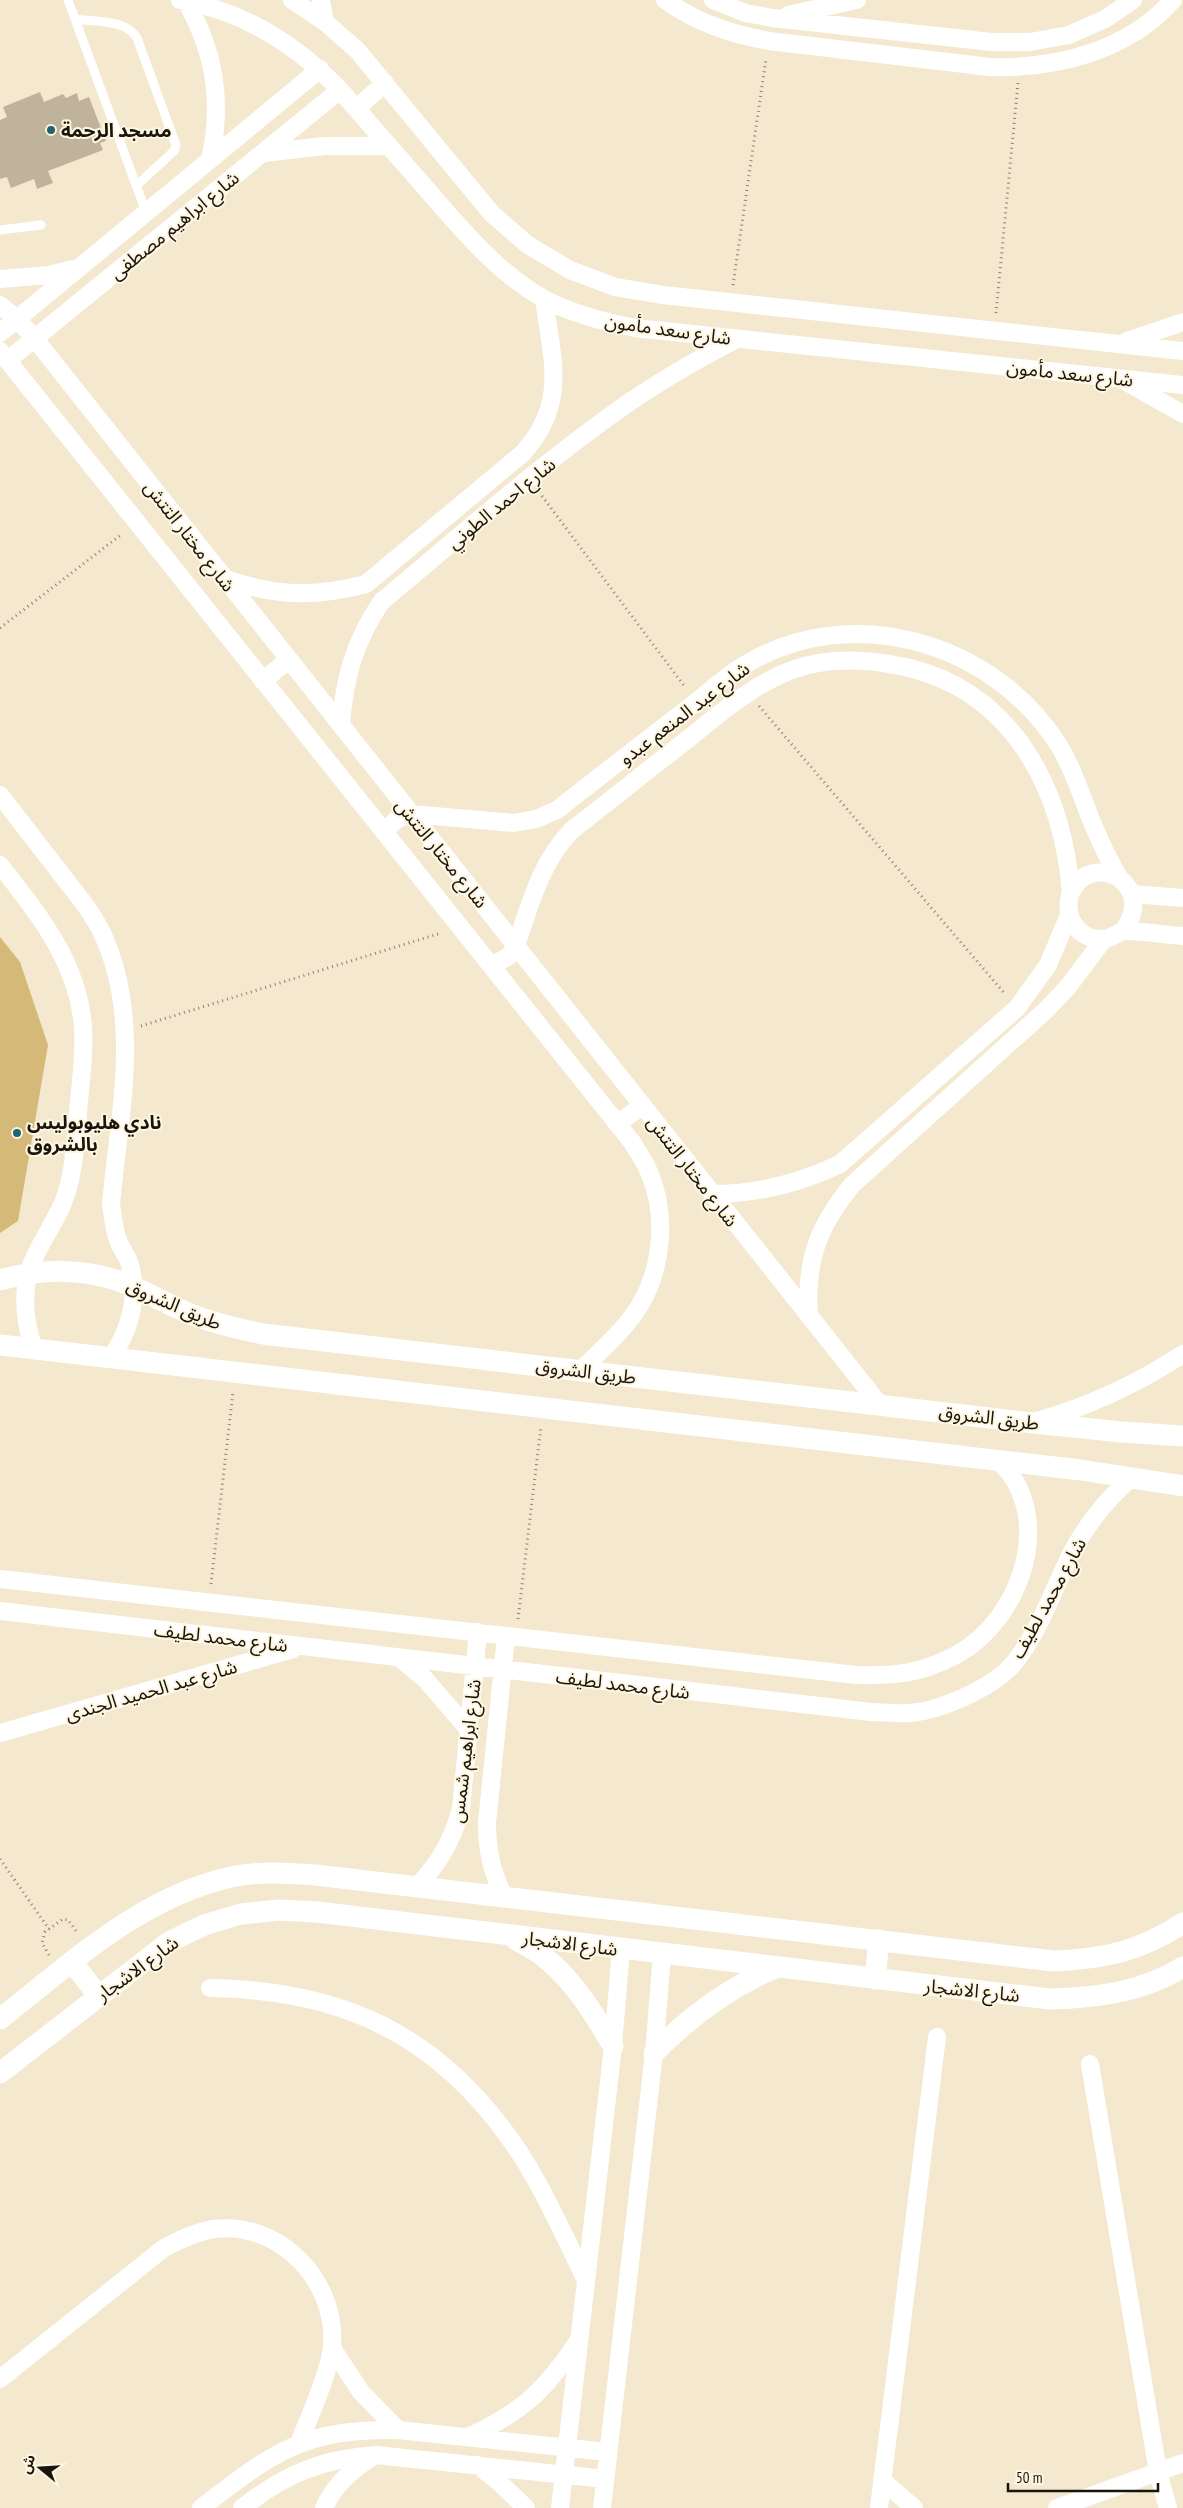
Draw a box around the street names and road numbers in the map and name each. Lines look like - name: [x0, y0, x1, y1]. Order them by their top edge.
- street label: شارع ابراهيم مصطفى: [104, 165, 246, 287]
- street label: شارع سعد مأمون: [603, 308, 733, 352]
- street label: شارع سعد مأمون: [1005, 354, 1135, 394]
- street label: شارع احمد الطوني: [442, 452, 562, 557]
- street label: شارع مختار التتش: [138, 476, 241, 598]
- street label: شارع عبد المنعم عبدو: [614, 656, 756, 772]
- street label: شارع مختار التتش: [389, 793, 494, 914]
- street label: شارع مختار التتش: [641, 1111, 744, 1233]
- street label: طريق الشروق: [123, 1273, 225, 1335]
- street label: طريق الشروق: [534, 1353, 638, 1389]
- street label: طريق الشروق: [937, 1399, 1041, 1435]
- street label: شارع محمد لطيف: [1005, 1533, 1093, 1664]
- street label: شارع محمد لطيف: [152, 1617, 289, 1659]
- street label: شارع عبد الحميد الجندى: [62, 1654, 240, 1728]
- street label: شارع محمد لطيف: [554, 1664, 691, 1706]
- street label: شارع ابراهيم شمس: [444, 1678, 489, 1825]
- street label: شارع الاشجار: [520, 1925, 619, 1963]
- street label: شارع الاشجار: [90, 1930, 184, 2008]
- street label: شارع الاشجار: [922, 1973, 1021, 2009]

